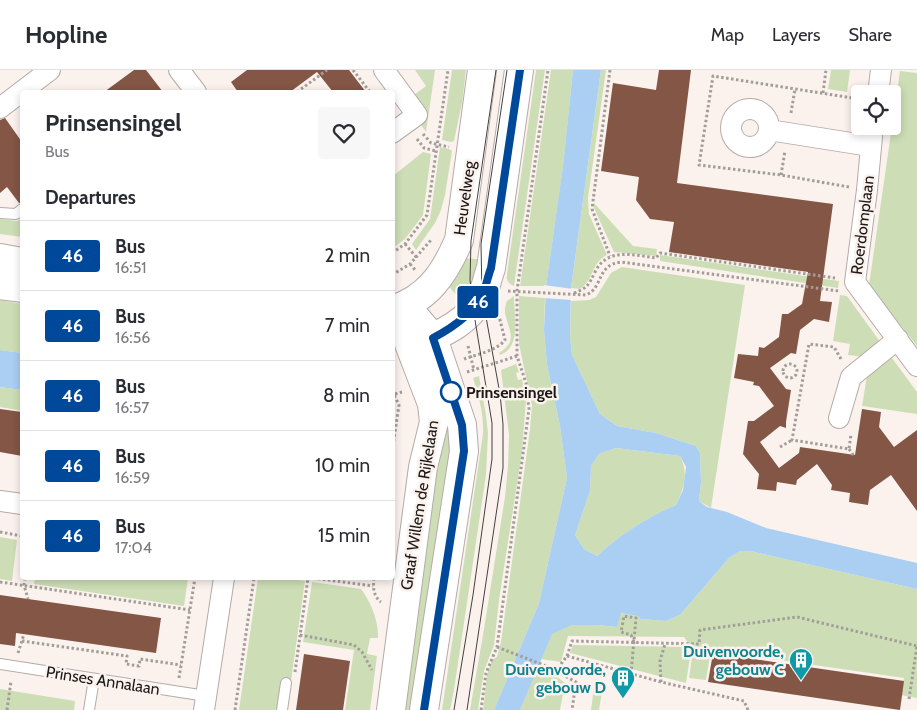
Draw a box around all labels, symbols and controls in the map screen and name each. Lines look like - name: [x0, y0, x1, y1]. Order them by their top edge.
- text: Hopline: [25, 20, 107, 49]
- text: Map: [711, 24, 744, 46]
- text: Layers: [772, 24, 821, 46]
- text: Share: [849, 24, 892, 46]
- map controls: [851, 85, 901, 135]
- button: locate: [851, 85, 901, 135]
- button: heart: [318, 107, 370, 159]
- text: Prinsensingel: [45, 108, 182, 137]
- text: Bus: [45, 142, 69, 161]
- street label: Heuvelweg: [450, 159, 479, 237]
- street label: Roerdomplaan: [847, 174, 878, 276]
- text: Departures: [45, 186, 136, 209]
- text: Bus: [115, 235, 145, 258]
- text: 2 min: [324, 244, 370, 267]
- text: 46: [62, 245, 83, 267]
- text: 16:51: [115, 258, 147, 277]
- line badge: 46: [456, 286, 500, 318]
- text: 46: [467, 291, 489, 313]
- text: Bus: [115, 305, 145, 328]
- text: 7 min: [325, 314, 370, 337]
- text: 46: [62, 315, 83, 337]
- text: 16:56: [115, 328, 150, 347]
- text: Bus: [115, 375, 145, 398]
- marker: Prinsensingel: [440, 381, 462, 403]
- place label: Prinsensingel: [466, 383, 557, 402]
- text: 8 min: [323, 384, 370, 407]
- text: 46: [62, 385, 83, 407]
- text: 16:57: [115, 398, 149, 417]
- street label: Graaf Willem de Rijkelaan: [397, 419, 442, 591]
- text: Bus: [115, 445, 145, 468]
- text: 10 min: [315, 454, 370, 477]
- text: 46: [62, 455, 83, 477]
- text: 16:59: [115, 468, 150, 487]
- text: Bus: [115, 515, 145, 538]
- text: 15 min: [318, 524, 370, 547]
- text: 46: [62, 525, 83, 547]
- text: 17:04: [115, 538, 152, 557]
- place label: Duivenvoorde, gebouw C: [683, 642, 784, 679]
- building icon: Duivenvoorde, gebouw C: [788, 647, 814, 681]
- place label: Duivenvoorde, gebouw D: [505, 660, 606, 697]
- street label: Prinses Annalaan: [45, 662, 161, 699]
- building icon: Duivenvoorde, gebouw D: [610, 665, 636, 699]

